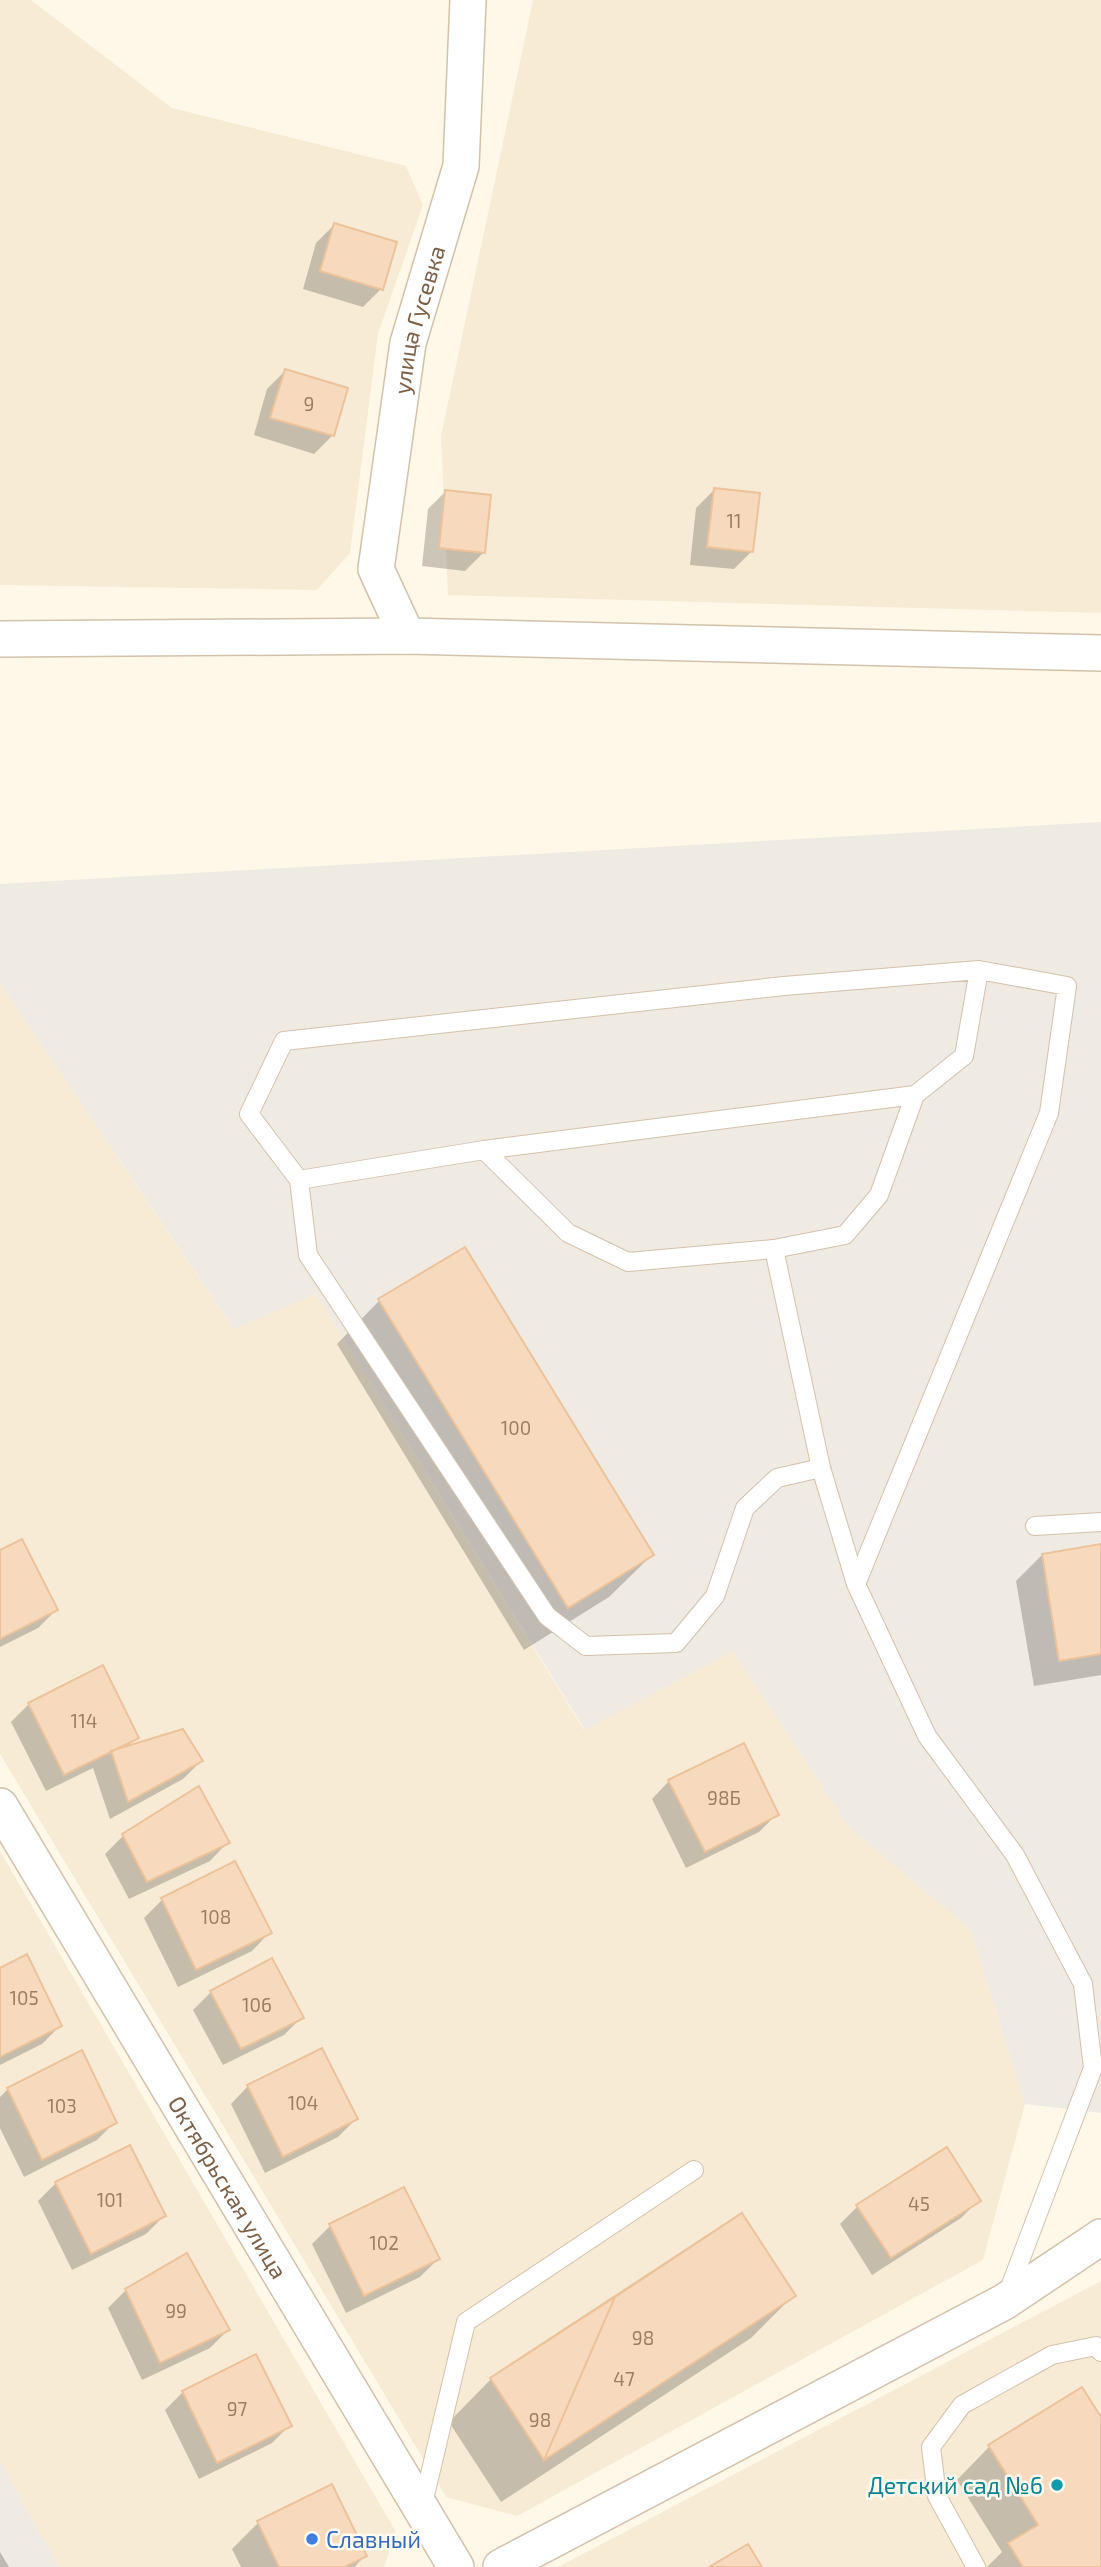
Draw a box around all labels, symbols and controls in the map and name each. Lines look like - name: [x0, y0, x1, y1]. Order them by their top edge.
- street label: улица Гусевка: [387, 242, 450, 396]
- house number: 9: [304, 392, 314, 415]
- house number: 11: [726, 509, 742, 532]
- house number: 100: [501, 1416, 531, 1439]
- house number: 114: [71, 1709, 97, 1732]
- house number: 98Б: [707, 1786, 741, 1809]
- house number: 108: [201, 1905, 231, 1928]
- house number: 105: [9, 1986, 39, 2009]
- house number: 106: [242, 1993, 272, 2016]
- street label: Октябрьская улица: [163, 2090, 294, 2283]
- house number: 104: [288, 2091, 318, 2114]
- house number: 103: [47, 2094, 77, 2117]
- house number: 101: [97, 2188, 123, 2211]
- house number: 45: [908, 2192, 930, 2215]
- house number: 102: [369, 2231, 399, 2254]
- house number: 99: [165, 2299, 187, 2322]
- house number: 98: [632, 2326, 654, 2349]
- house number: 47: [613, 2367, 635, 2390]
- house number: 97: [227, 2397, 248, 2420]
- house number: 98: [529, 2408, 551, 2431]
- place label: Детский сад №6: [868, 2471, 1043, 2499]
- marker: Детский сад №6: [1049, 2477, 1065, 2493]
- place label: Славный: [326, 2525, 421, 2553]
- marker: Славный: [304, 2531, 320, 2547]

